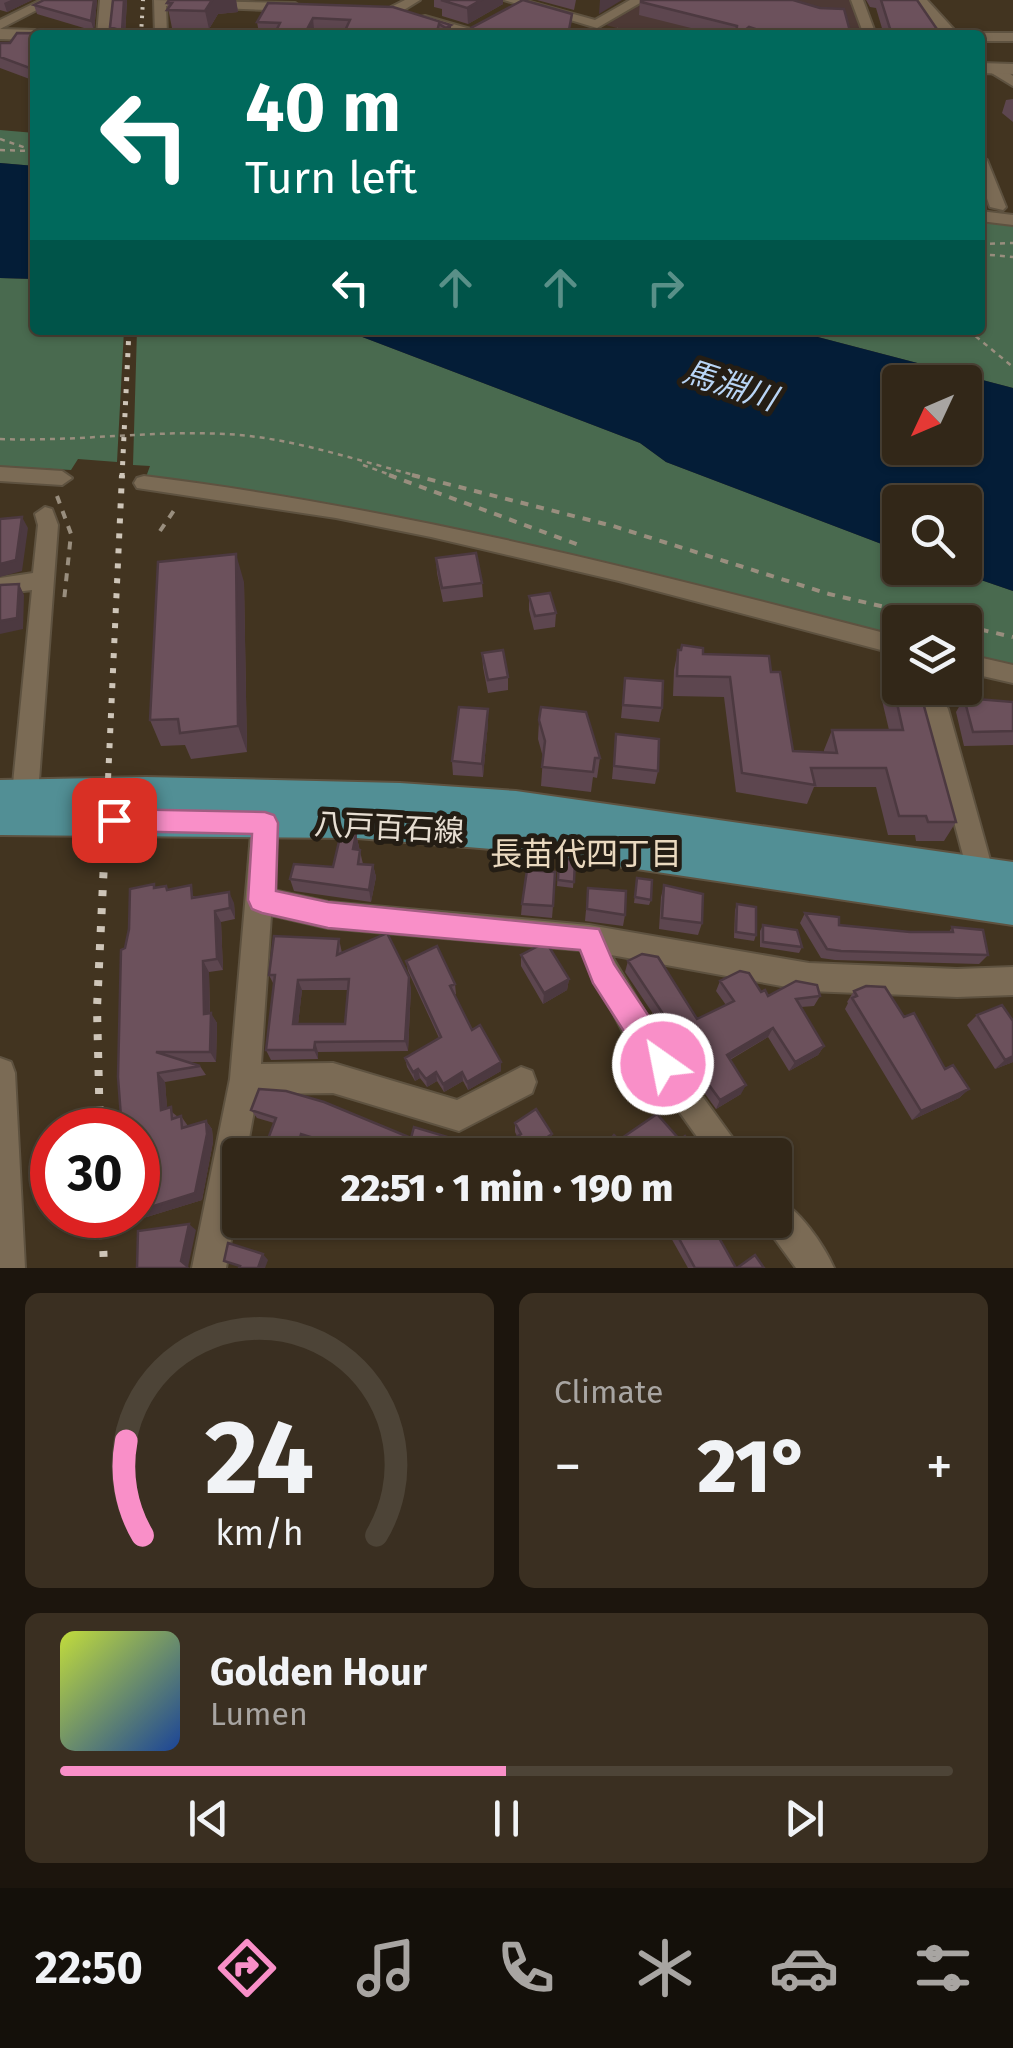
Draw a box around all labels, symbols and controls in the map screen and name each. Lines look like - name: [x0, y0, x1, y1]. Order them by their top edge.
- text: 40 m: [245, 66, 401, 150]
- icon: left: [80, 70, 210, 200]
- text: Turn left: [245, 151, 417, 205]
- icon: left: [323, 260, 378, 315]
- icon: ahead: [428, 260, 483, 315]
- icon: ahead: [533, 260, 588, 315]
- icon: right: [638, 260, 693, 315]
- water label: 馬淵川: [678, 352, 784, 419]
- north arrow: [882, 365, 982, 465]
- map controls: [882, 365, 982, 705]
- button: search: [882, 485, 982, 585]
- button: layers: [882, 605, 982, 705]
- pin: [72, 778, 157, 863]
- icon: arrive: [87, 793, 142, 848]
- street label: 八戸百石線: [313, 806, 465, 850]
- district label: 長苗代四丁目: [490, 835, 682, 873]
- position arrow: [611, 1012, 715, 1116]
- speed limit sign: 30: [30, 1108, 160, 1238]
- text: 22:51 · 1 min · 190 m: [341, 1165, 673, 1211]
- text: Climate: [554, 1373, 663, 1411]
- text: 24: [205, 1396, 314, 1521]
- text: 21°: [697, 1422, 810, 1512]
- text: −: [554, 1434, 582, 1500]
- text: +: [926, 1434, 953, 1500]
- text: km/h: [215, 1512, 304, 1554]
- text: Golden Hour: [210, 1649, 427, 1695]
- text: Lumen: [210, 1695, 308, 1733]
- icon: previous: [181, 1791, 236, 1846]
- icon: pause: [479, 1791, 534, 1846]
- icon: next: [777, 1791, 832, 1846]
- icon: directions: [212, 1933, 282, 2003]
- icon: music: [351, 1933, 421, 2003]
- icon: phone: [491, 1933, 561, 2003]
- icon: climate: [630, 1933, 700, 2003]
- icon: car: [769, 1933, 839, 2003]
- icon: filters: [908, 1933, 978, 2003]
- text: 22:50: [35, 1941, 143, 1995]

